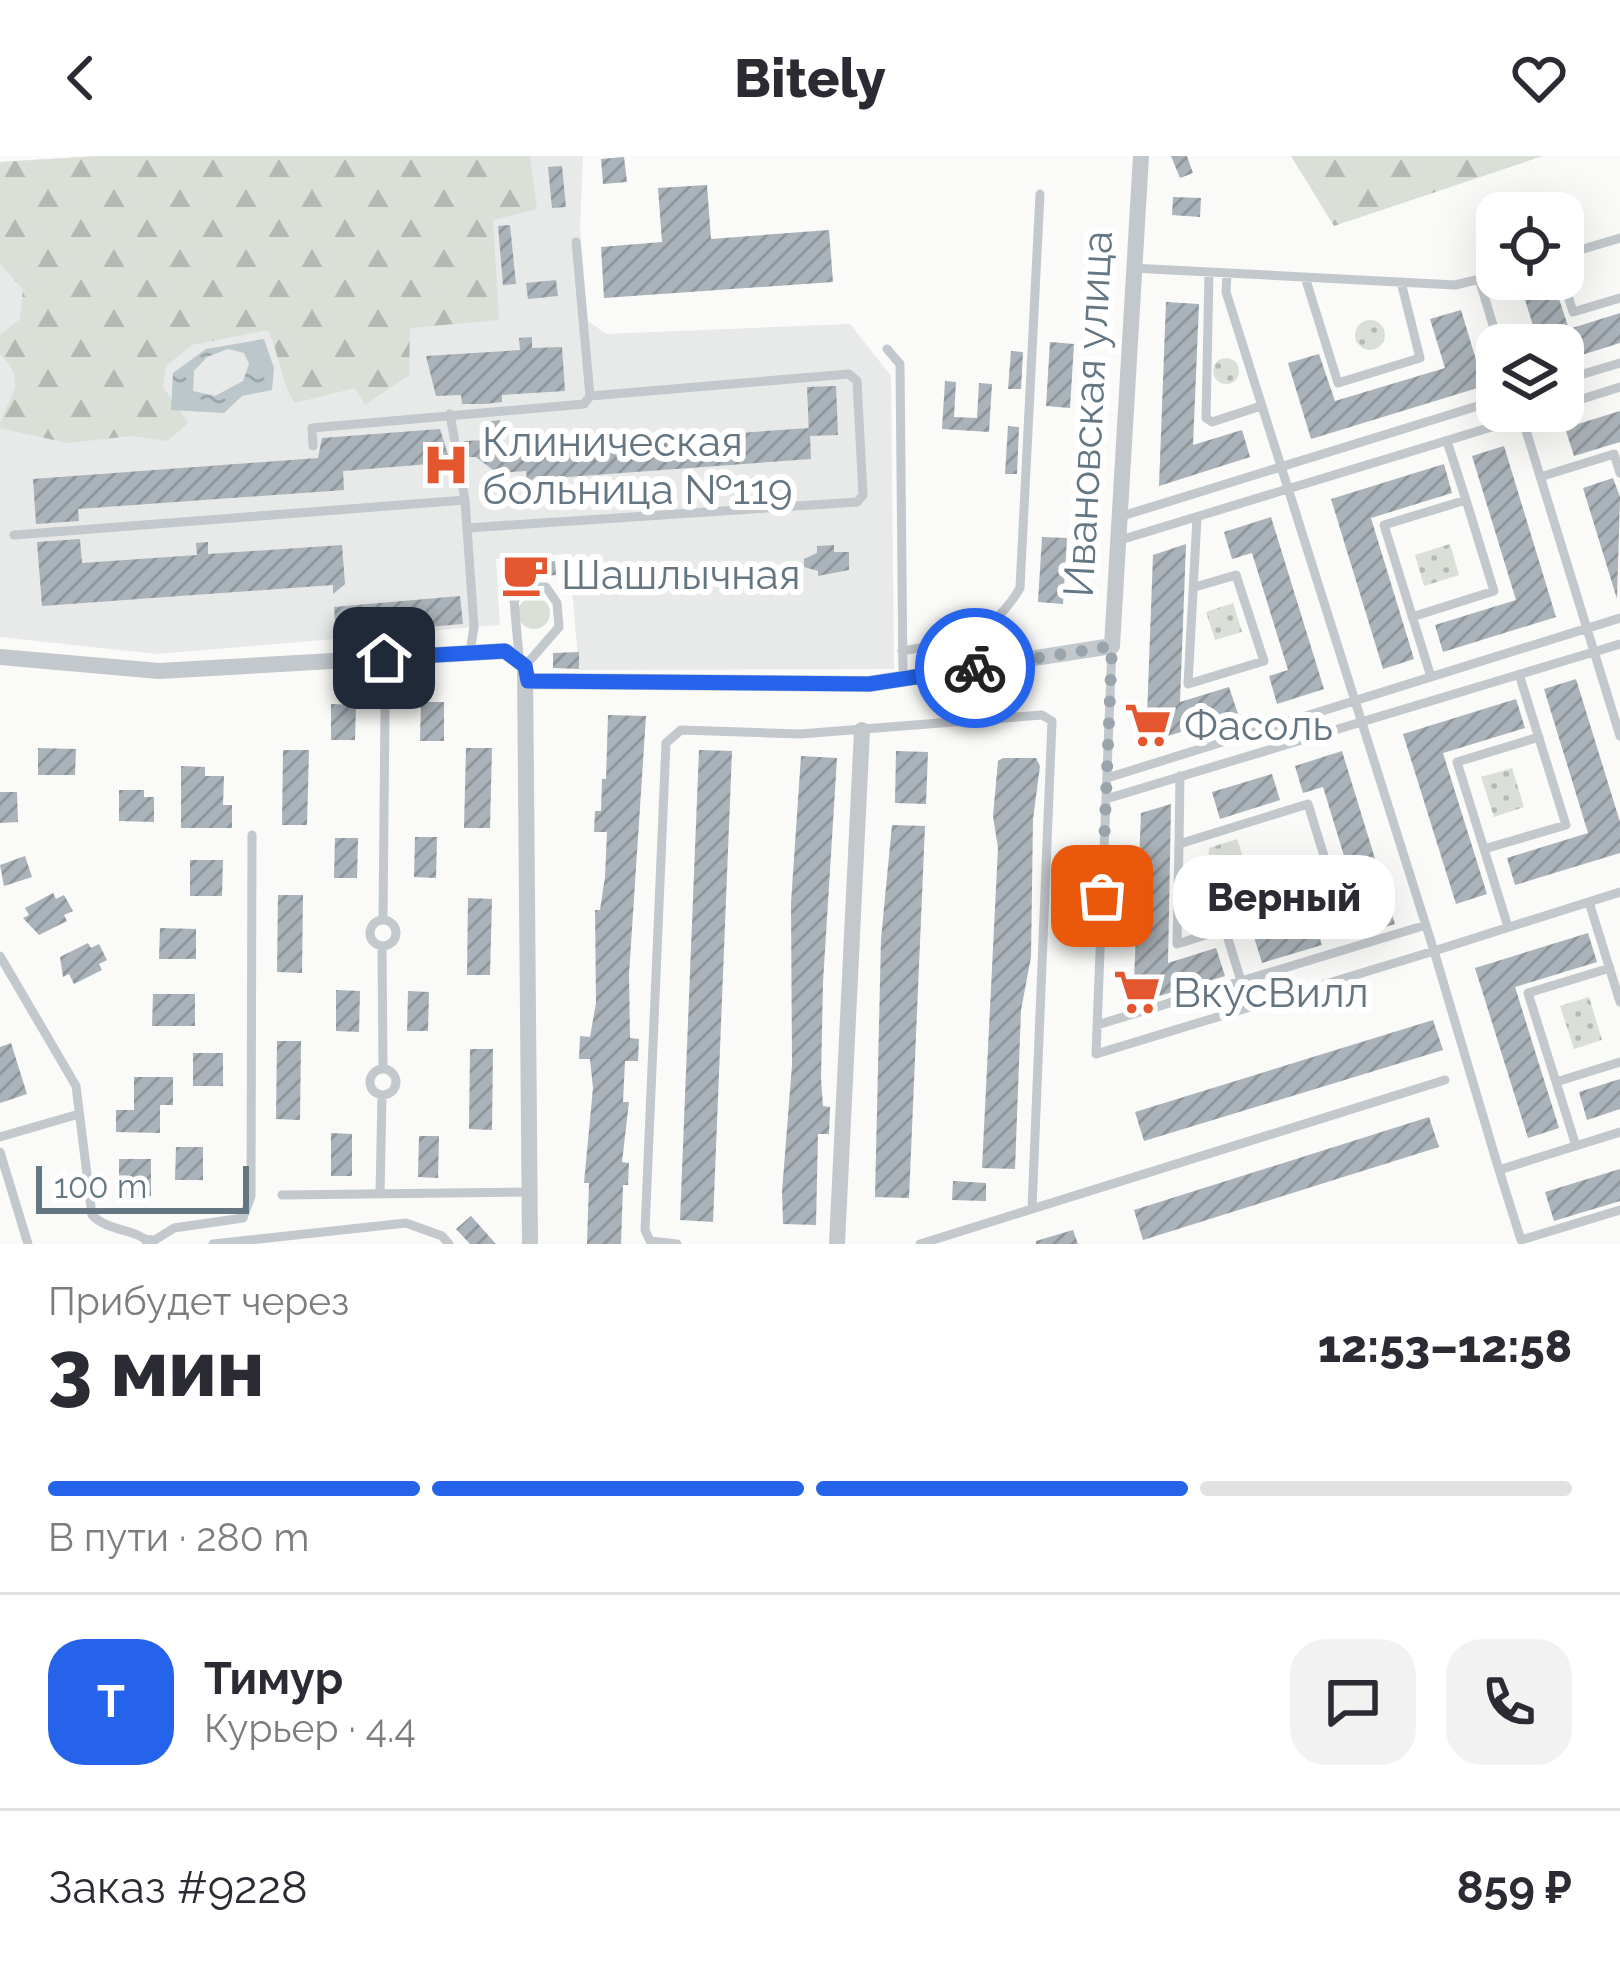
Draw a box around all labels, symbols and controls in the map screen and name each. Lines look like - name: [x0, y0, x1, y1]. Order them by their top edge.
- icon: back: [48, 45, 114, 111]
- icon: heart: [1506, 45, 1572, 111]
- text: Bitely: [734, 46, 886, 110]
- map controls: [1476, 192, 1584, 432]
- button: locate: [1476, 192, 1584, 300]
- street label: Ивановская улица: [1054, 229, 1122, 599]
- button: layers: [1476, 324, 1584, 432]
- place label: Клиническая больница №119: [482, 417, 793, 514]
- hospital icon: Клиническая больница №119: [421, 440, 471, 490]
- cafe icon: Шашлычная: [500, 549, 550, 599]
- place label: Шашлычная: [561, 550, 800, 599]
- pin: [333, 607, 435, 709]
- courier: [915, 608, 1035, 728]
- icon: home: [351, 625, 417, 691]
- icon: bike: [942, 635, 1008, 701]
- supermarket icon: Фасоль: [1123, 700, 1173, 750]
- place label: Фасоль: [1184, 701, 1333, 750]
- pin: [1051, 845, 1153, 947]
- callout: Верный: [1174, 854, 1396, 938]
- icon: bag: [1069, 863, 1135, 929]
- text: Верный: [1207, 874, 1361, 920]
- supermarket icon: ВкусВилл: [1112, 967, 1162, 1017]
- place label: ВкусВилл: [1173, 968, 1369, 1017]
- scale bar: [36, 1160, 249, 1213]
- text: 100 m: [54, 1167, 147, 1206]
- text: Прибудет через: [48, 1278, 349, 1324]
- text: 12:53–12:58: [1318, 1320, 1572, 1373]
- text: 3 мин: [48, 1323, 264, 1414]
- text: В пути · 280 m: [48, 1514, 309, 1560]
- button: chat: [1290, 1639, 1416, 1765]
- button: phone: [1446, 1639, 1572, 1765]
- text: Тимур: [204, 1652, 343, 1705]
- text: Т: [97, 1675, 125, 1728]
- text: Курьер · 4.4: [204, 1705, 416, 1751]
- text: Заказ #9228: [48, 1861, 308, 1914]
- text: 859 ₽: [1456, 1861, 1572, 1914]

